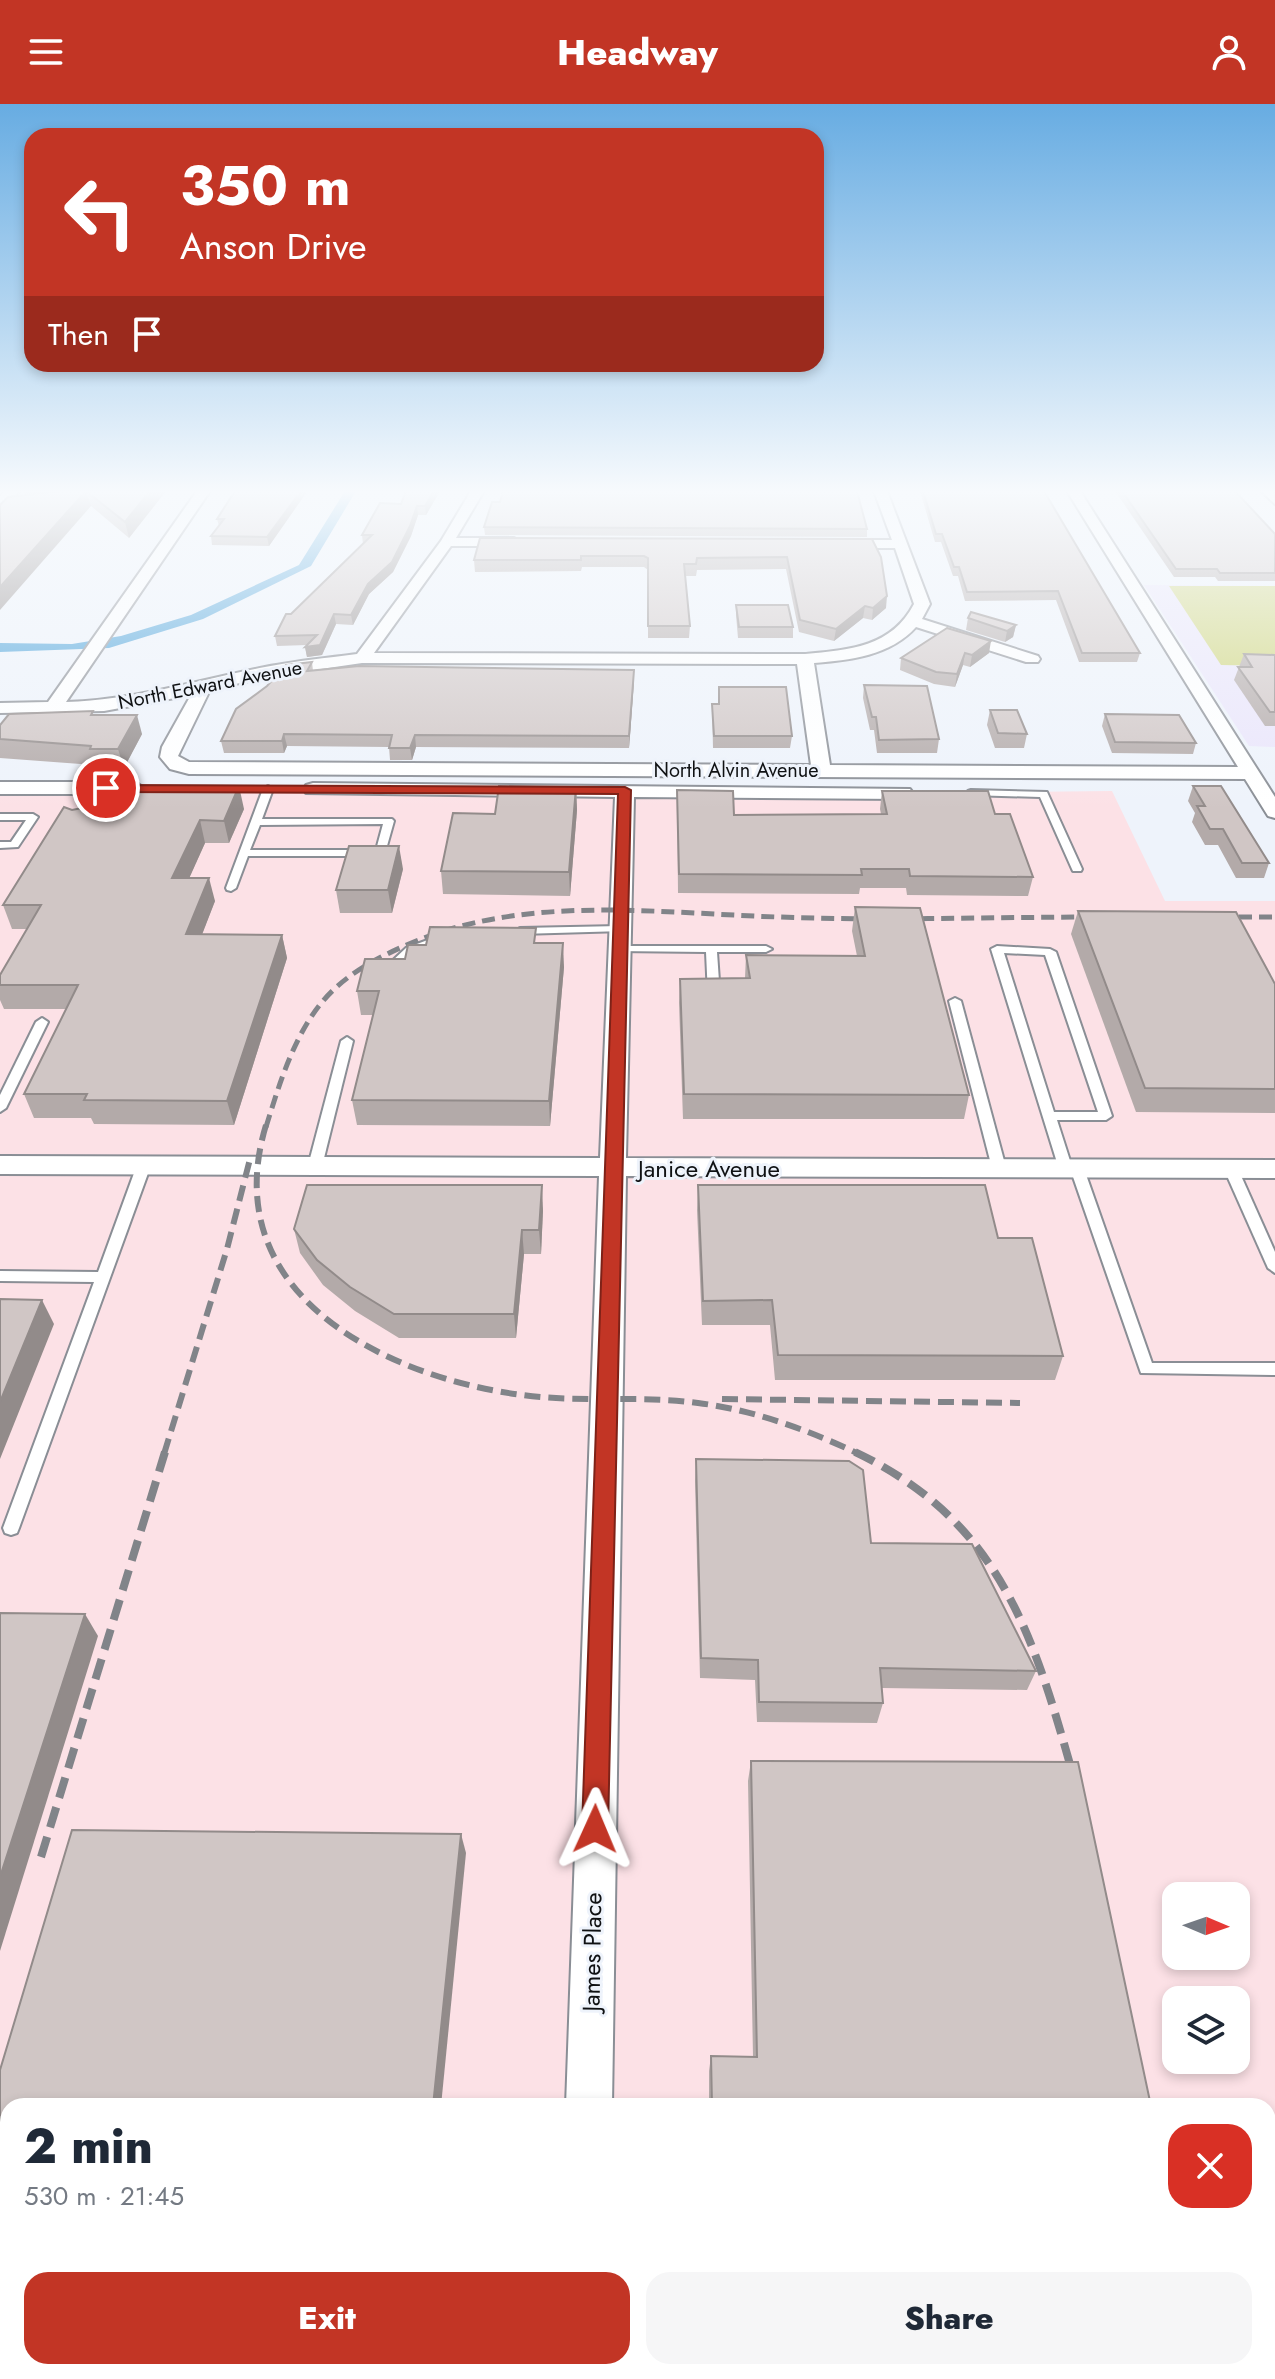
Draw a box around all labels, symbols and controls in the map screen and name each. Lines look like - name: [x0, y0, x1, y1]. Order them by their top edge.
- text: Headway: [557, 26, 718, 78]
- icon: menu: [24, 30, 68, 74]
- icon: person: [1207, 30, 1251, 74]
- text: 350 m: [180, 145, 351, 226]
- icon: left: [48, 160, 152, 264]
- text: Anson Drive: [180, 220, 367, 272]
- icon: arrive: [125, 312, 169, 356]
- text: Then: [48, 313, 109, 356]
- street label: North Edward Avenue: [116, 653, 304, 717]
- pin: [72, 754, 140, 822]
- street label: North Alvin Avenue: [653, 756, 819, 785]
- icon: arrive: [84, 766, 128, 810]
- street label: Janice Avenue: [635, 1151, 780, 1186]
- position arrow: [553, 1787, 637, 1871]
- north arrow: [1162, 1882, 1250, 1970]
- map controls: [1162, 1882, 1250, 2074]
- street label: James Place: [573, 1892, 611, 2015]
- button: layers: [1162, 1986, 1250, 2074]
- text: 2 min: [24, 2112, 153, 2181]
- button: close: [1168, 2124, 1252, 2208]
- text: 530 m · 21:45: [24, 2177, 184, 2215]
- button: Exit: [24, 2272, 630, 2364]
- button: Share: [646, 2272, 1252, 2364]

